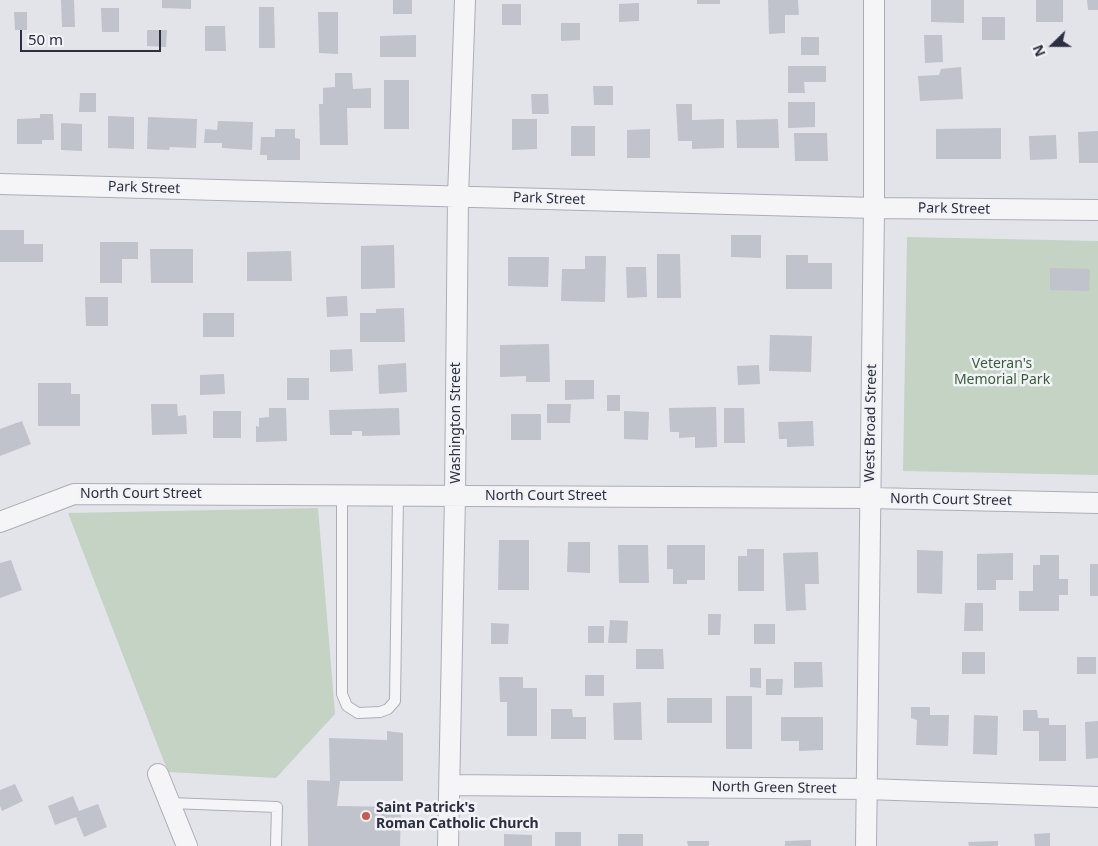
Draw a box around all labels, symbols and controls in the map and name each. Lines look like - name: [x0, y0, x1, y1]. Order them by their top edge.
- scale bar: [22, 20, 164, 52]
- north arrow: [1028, 20, 1078, 70]
- text: 50 m: [28, 29, 63, 49]
- text: N: [1028, 42, 1050, 60]
- street label: Park Street: [108, 178, 180, 198]
- street label: Park Street: [513, 189, 585, 209]
- street label: Park Street: [918, 200, 990, 218]
- park label: Veteran's Memorial Park: [954, 356, 1050, 388]
- street label: Washington Street: [448, 362, 464, 484]
- street label: West Broad Street: [862, 364, 880, 482]
- street label: North Court Street: [80, 486, 202, 502]
- street label: North Court Street: [485, 488, 607, 504]
- street label: North Court Street: [890, 491, 1012, 509]
- street label: North Green Street: [711, 779, 837, 797]
- place label: Saint Patrick's Roman Catholic Church: [376, 800, 539, 832]
- marker: Saint Patrick's Roman Catholic Church: [360, 810, 372, 822]

